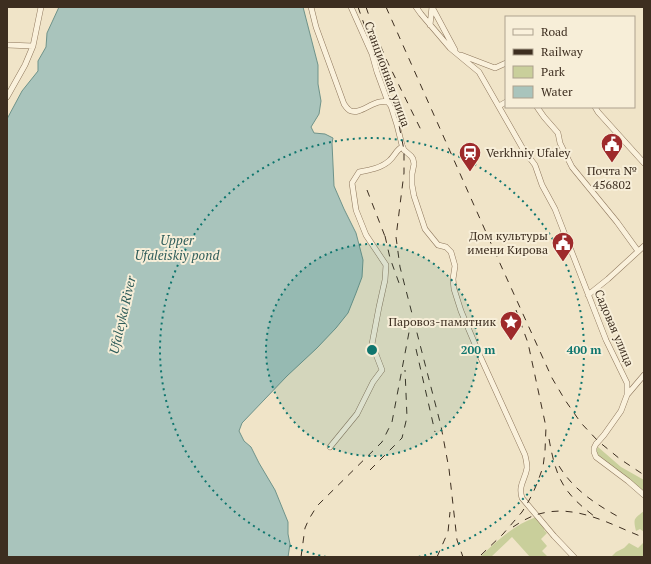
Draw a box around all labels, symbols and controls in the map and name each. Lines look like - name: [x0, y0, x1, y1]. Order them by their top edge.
- legend: [505, 16, 635, 108]
- street label: Станционная улица: [361, 19, 414, 129]
- text: Road: [541, 24, 568, 39]
- text: Railway: [541, 44, 584, 59]
- text: Park: [541, 64, 566, 79]
- text: Water: [541, 84, 573, 99]
- public building icon: Почта № 456802: [599, 131, 625, 164]
- station icon: Verkhniy Ufaley: [457, 140, 483, 173]
- place label: Verkhniy Ufaley: [486, 145, 571, 160]
- place label: Почта № 456802: [587, 163, 637, 192]
- place label: Дом культуры имени Кирова: [467, 228, 548, 257]
- public building icon: Дом культуры имени Кирова: [550, 230, 576, 263]
- water label: Upper Ufaleiskiy pond: [135, 231, 220, 264]
- water label: Ufaleyka River: [104, 273, 140, 356]
- street label: Садовая улица: [592, 287, 637, 368]
- place icon: Паровоз-памятник: [498, 309, 524, 342]
- place label: Паровоз-памятник: [388, 314, 497, 329]
- text: 200 m: [461, 342, 495, 357]
- text: 400 m: [567, 342, 601, 357]
- centre of rings: [365, 343, 379, 357]

